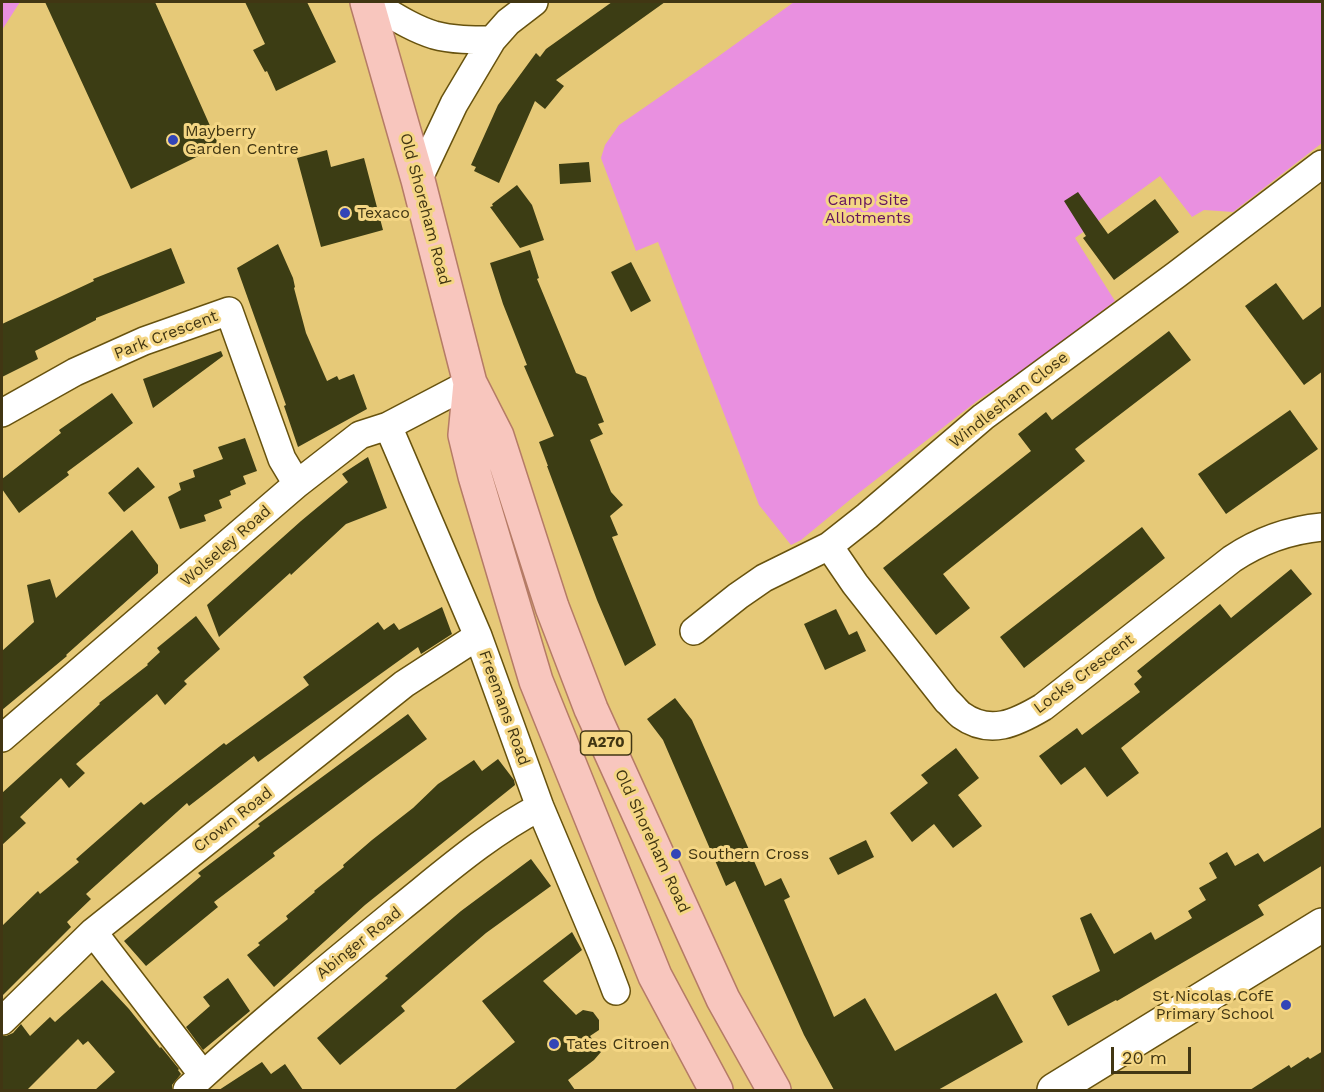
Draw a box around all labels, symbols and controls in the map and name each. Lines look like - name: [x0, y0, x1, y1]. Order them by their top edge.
- place label: Mayberry Garden Centre: [185, 121, 299, 159]
- street label: Old Shoreham Road: [395, 131, 455, 287]
- marker: Mayberry Garden Centre: [166, 133, 180, 147]
- park label: Camp Site Allotments: [825, 190, 911, 228]
- place label: Texaco: [357, 203, 410, 223]
- marker: Texaco: [338, 206, 352, 220]
- street label: Park Crescent: [111, 306, 221, 364]
- street label: Windlesham Close: [946, 348, 1072, 452]
- street label: Wolseley Road: [177, 502, 275, 590]
- street label: Locks Crescent: [1030, 630, 1138, 718]
- street label: Freemans Road: [474, 648, 534, 768]
- road number: A270: [580, 731, 632, 755]
- street label: Old Shoreham Road: [610, 766, 694, 916]
- street label: Crown Road: [190, 783, 276, 857]
- place label: Southern Cross: [688, 844, 809, 864]
- marker: Southern Cross: [669, 847, 683, 861]
- street label: Abinger Road: [313, 903, 405, 983]
- place label: St Nicolas CofE Primary School: [1152, 986, 1274, 1024]
- marker: St Nicolas CofE Primary School: [1279, 998, 1293, 1012]
- place label: Tates Citroen: [566, 1034, 670, 1054]
- scale bar: [1114, 1035, 1194, 1073]
- marker: Tates Citroen: [547, 1037, 561, 1051]
- text: 20 m: [1122, 1047, 1167, 1068]

